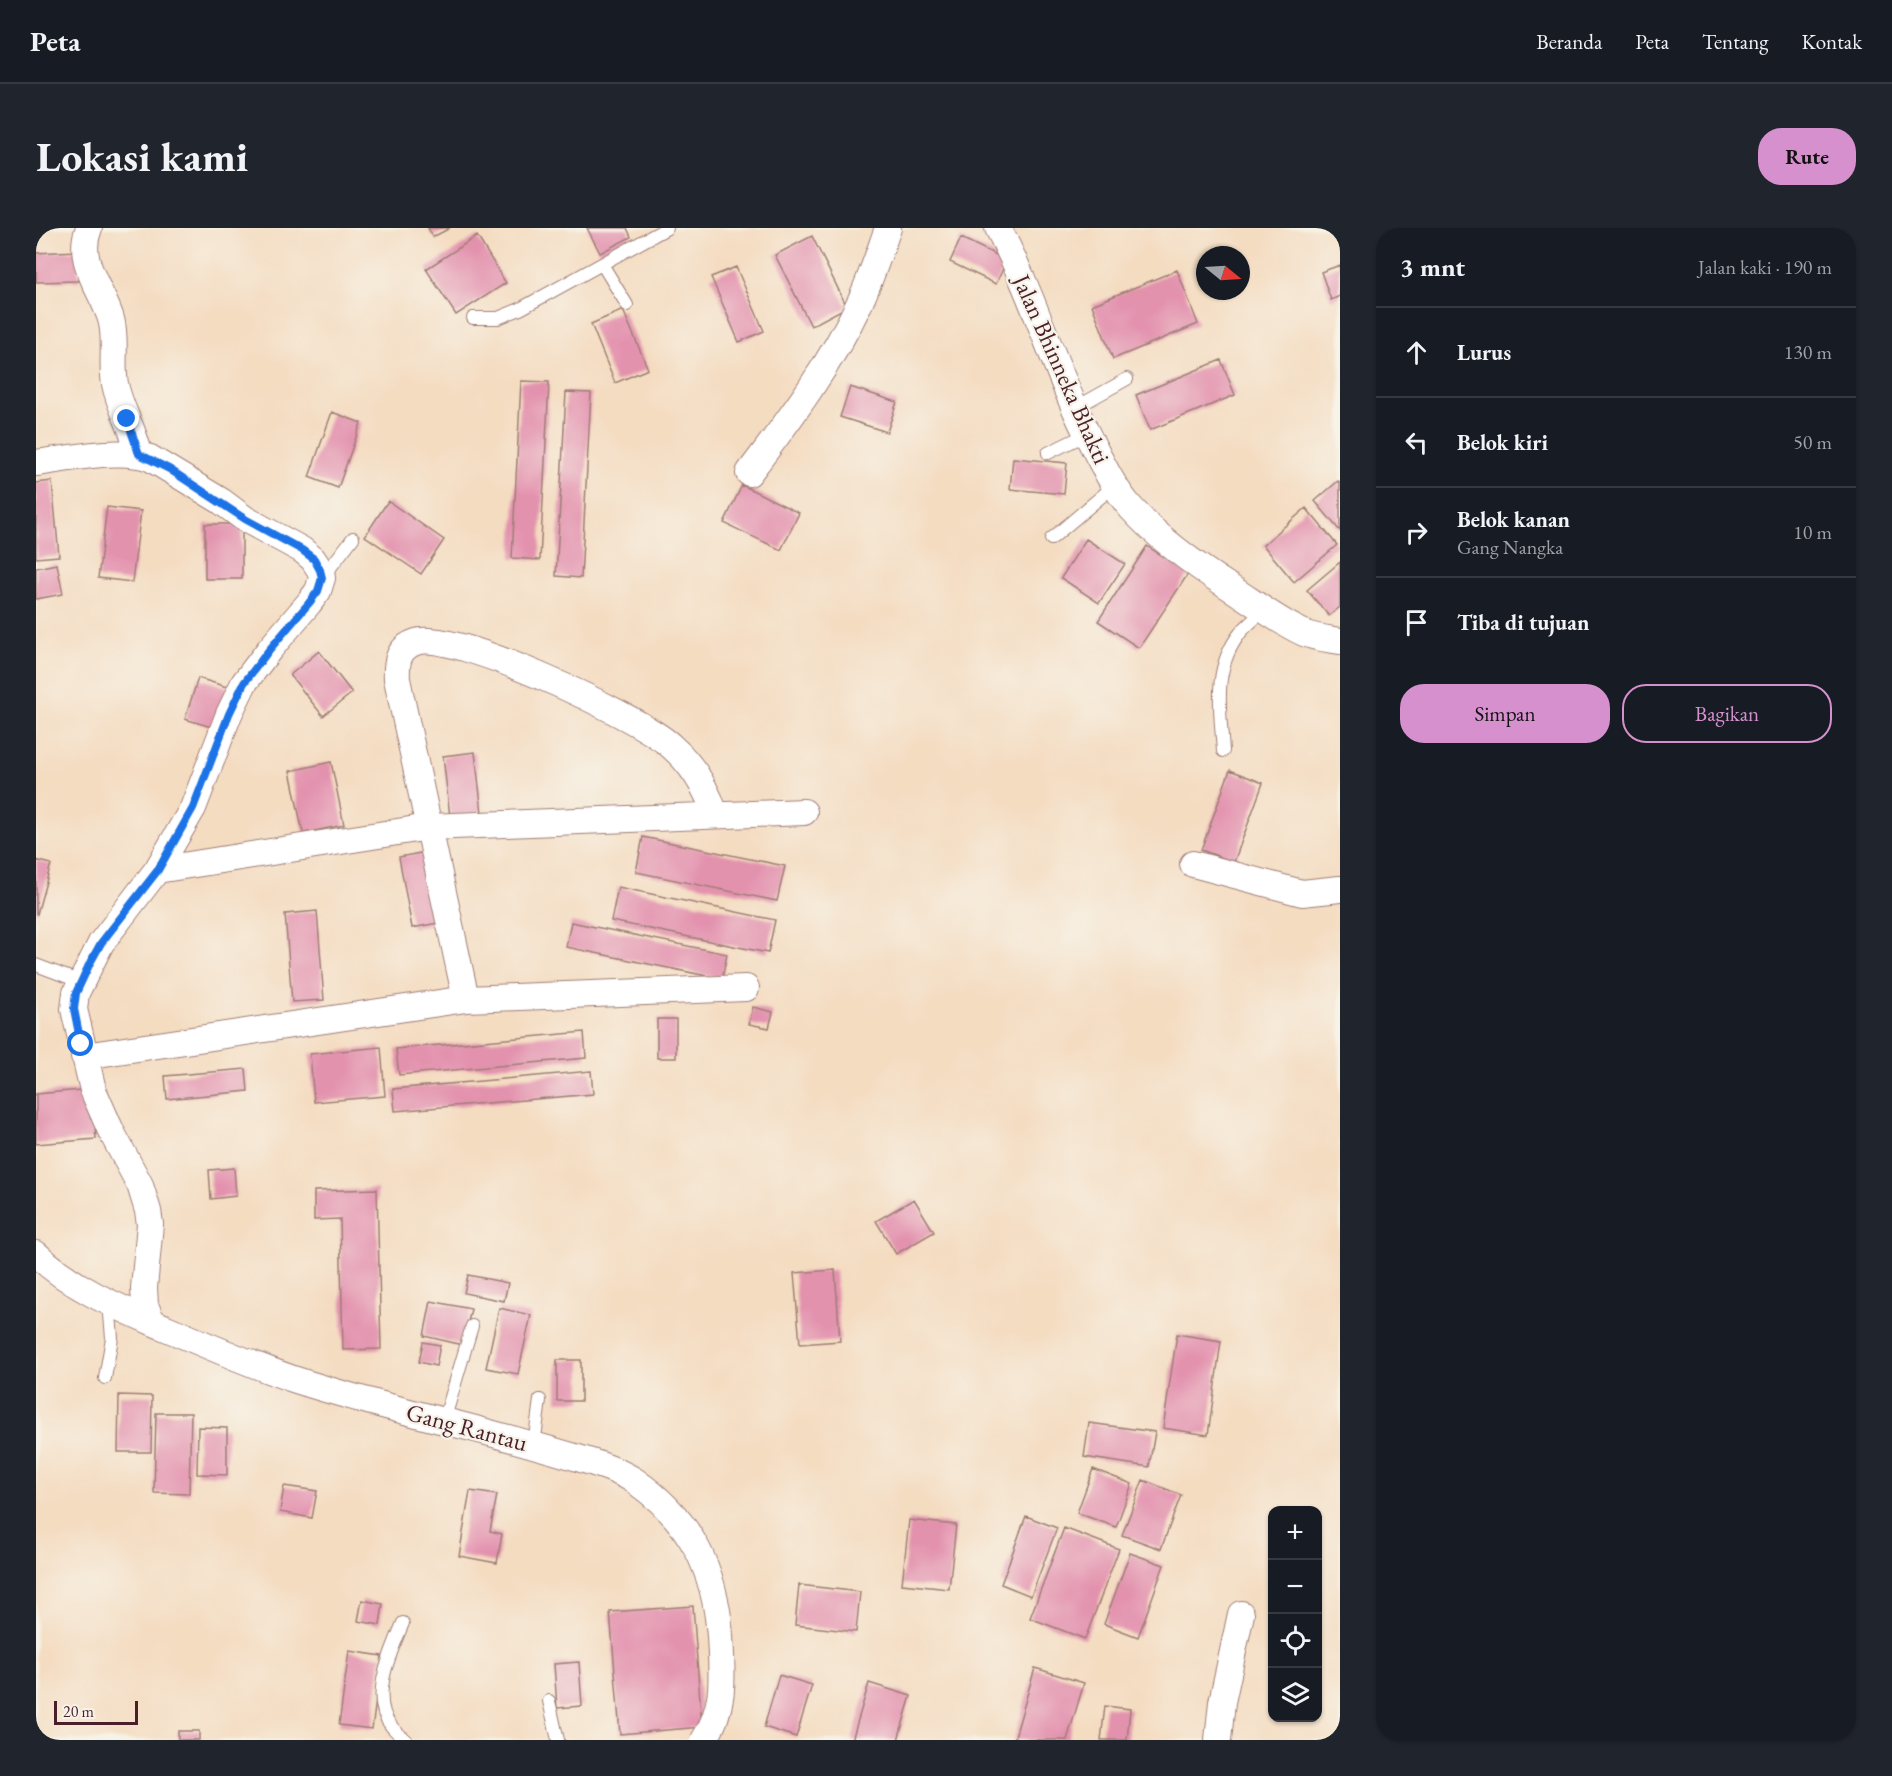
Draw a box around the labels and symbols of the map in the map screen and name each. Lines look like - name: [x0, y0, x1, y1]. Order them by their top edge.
- north arrow: [1196, 246, 1250, 300]
- street label: Jalan Bhinneka Bhakti: [1006, 268, 1118, 469]
- route end: [113, 405, 139, 431]
- route start: [67, 1030, 93, 1056]
- street label: Gang Rantau: [403, 1396, 531, 1458]
- scale bar: [54, 1698, 138, 1726]

